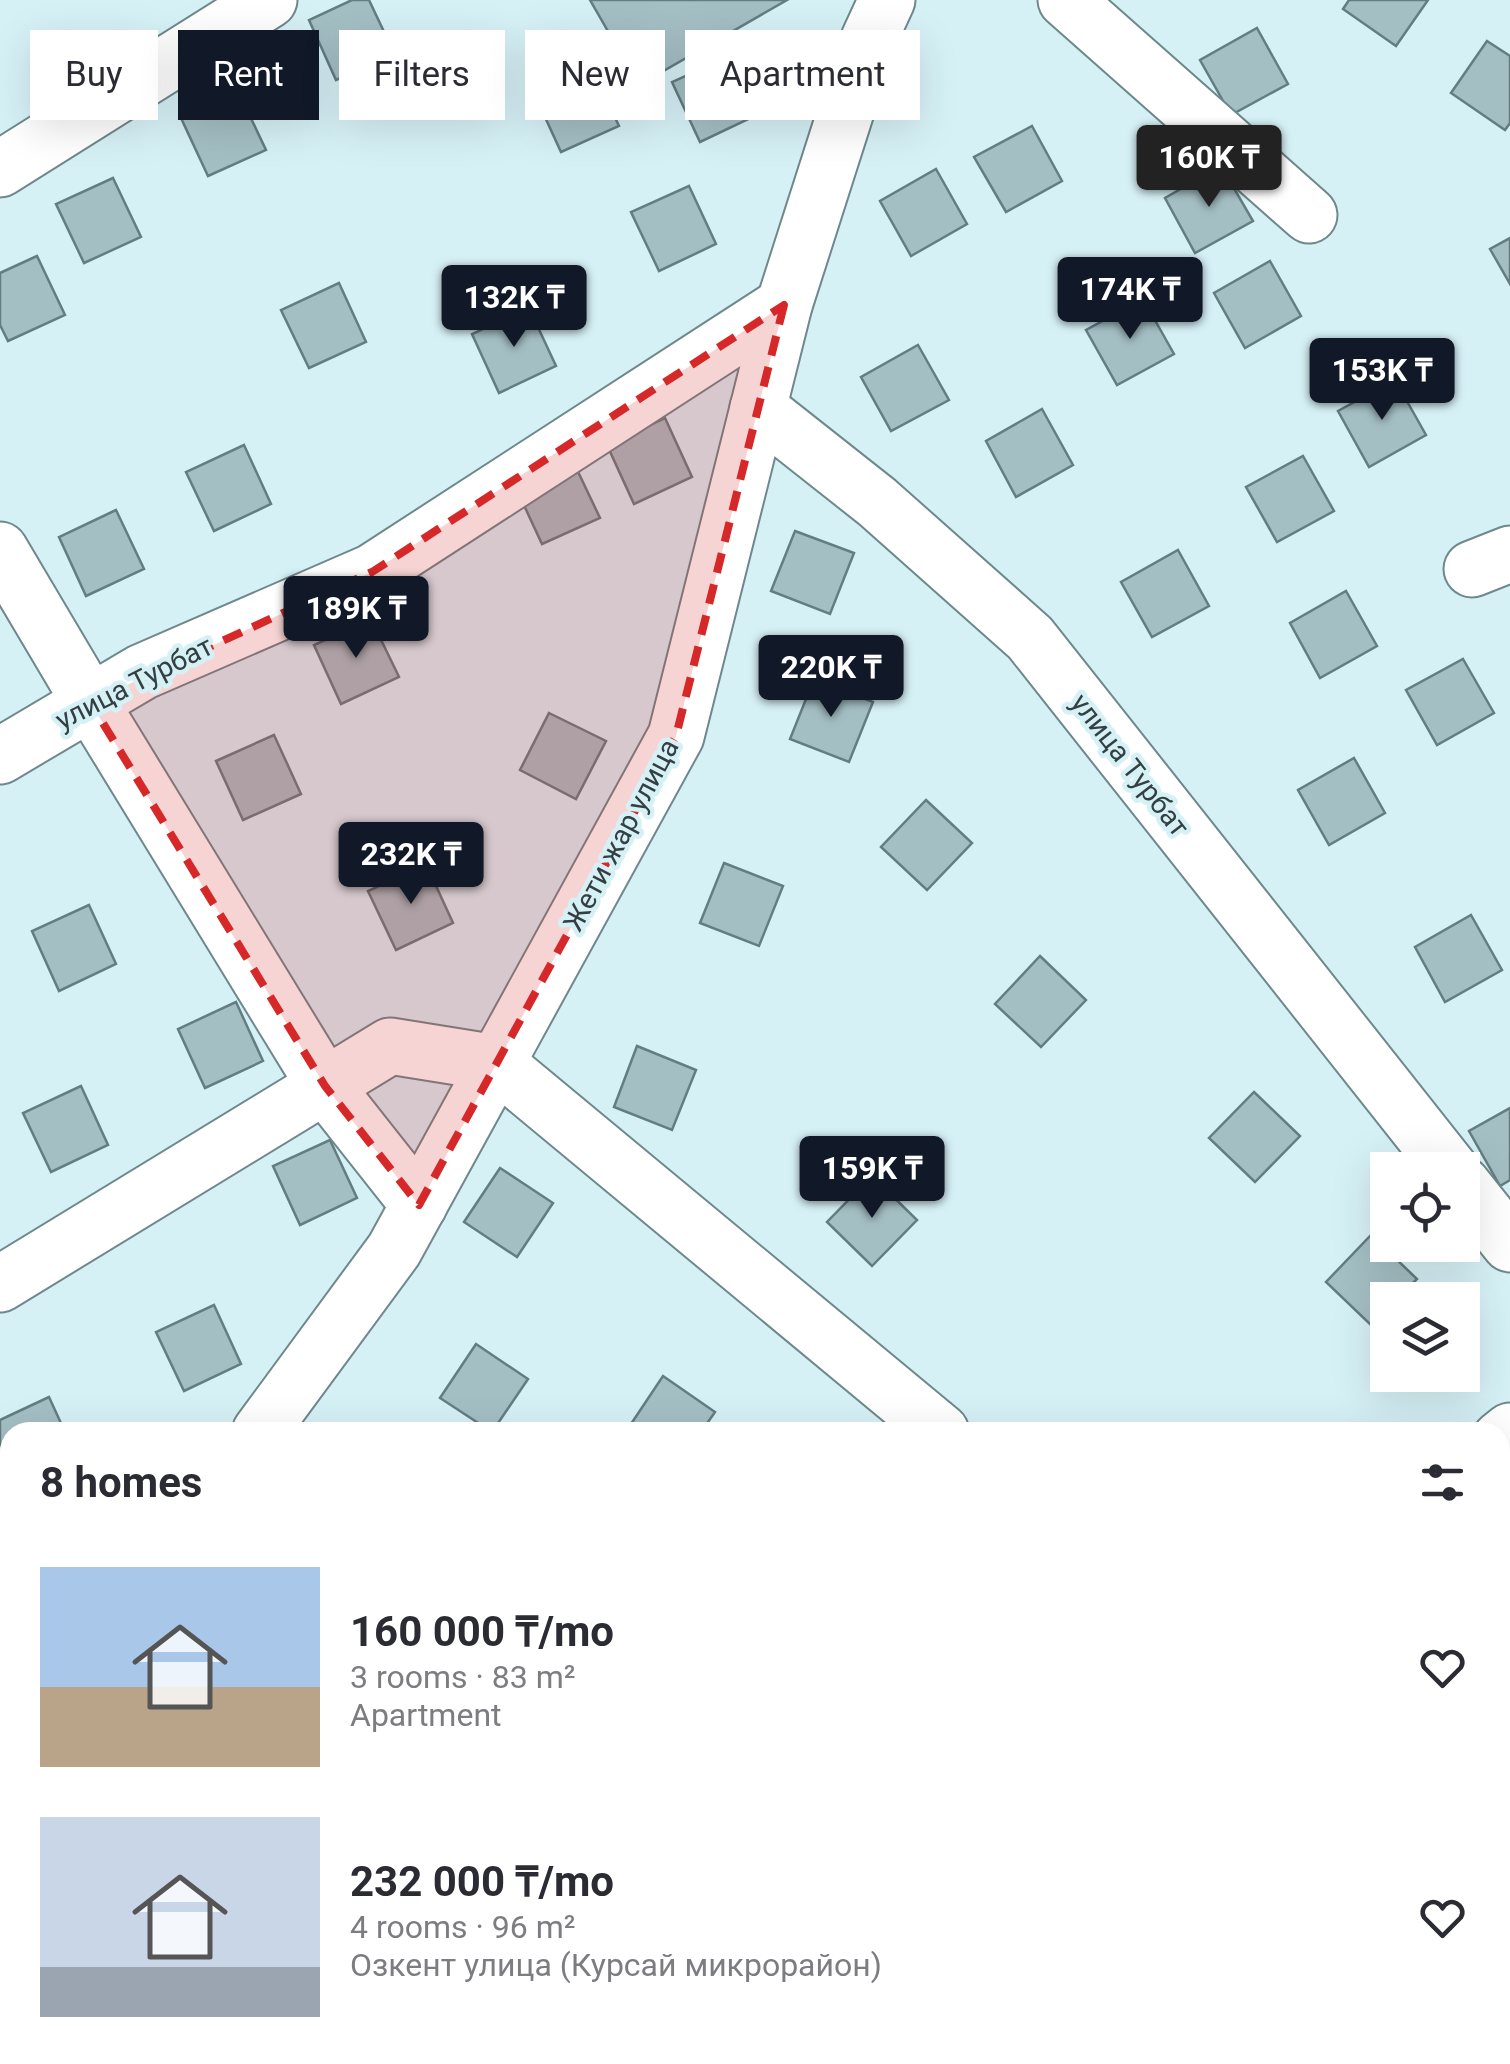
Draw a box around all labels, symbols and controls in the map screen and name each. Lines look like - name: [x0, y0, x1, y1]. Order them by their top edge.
- chip: Buy: [30, 30, 158, 120]
- chip: Rent: [178, 30, 319, 120]
- chip: Filters: [339, 30, 505, 120]
- chip: New: [525, 30, 665, 120]
- chip: Apartment: [685, 30, 920, 120]
- pin: 160K ₸: [1128, 125, 1290, 210]
- text: 160K ₸: [1159, 138, 1259, 176]
- pin: 174K ₸: [1049, 257, 1211, 342]
- pin: 132K ₸: [433, 265, 595, 350]
- text: 174K ₸: [1080, 270, 1180, 308]
- text: 132K ₸: [464, 278, 564, 316]
- pin: 153K ₸: [1301, 338, 1463, 423]
- text: 153K ₸: [1332, 351, 1432, 389]
- pin: 189K ₸: [275, 576, 437, 661]
- text: 189K ₸: [306, 589, 406, 627]
- street label: улица Турбат: [50, 629, 218, 737]
- pin: 220K ₸: [750, 635, 912, 720]
- text: 220K ₸: [781, 648, 881, 686]
- street label: улица Турбат: [1064, 687, 1196, 843]
- street label: Жети жар улица: [557, 733, 685, 937]
- pin: 232K ₸: [330, 822, 492, 907]
- text: 232K ₸: [361, 835, 461, 873]
- pin: 159K ₸: [791, 1136, 953, 1221]
- text: 159K ₸: [822, 1149, 922, 1187]
- map controls: [1370, 1152, 1480, 1392]
- button: locate: [1370, 1152, 1480, 1262]
- button: layers: [1370, 1282, 1480, 1392]
- icon: filters: [1415, 1455, 1470, 1510]
- text: 8 homes: [40, 1458, 202, 1507]
- icon: home: [120, 1607, 240, 1727]
- text: 160 000 ₸/mo: [350, 1607, 614, 1656]
- icon: heart: [1415, 1640, 1470, 1695]
- text: 3 rooms · 83 m²: [350, 1658, 575, 1696]
- text: Apartment: [350, 1696, 502, 1734]
- icon: home: [120, 1857, 240, 1977]
- text: 232 000 ₸/mo: [350, 1857, 614, 1906]
- icon: heart: [1415, 1890, 1470, 1945]
- text: 4 rooms · 96 m²: [350, 1908, 575, 1946]
- text: Озкент улица (Курсай микрорайон): [350, 1946, 882, 1984]

